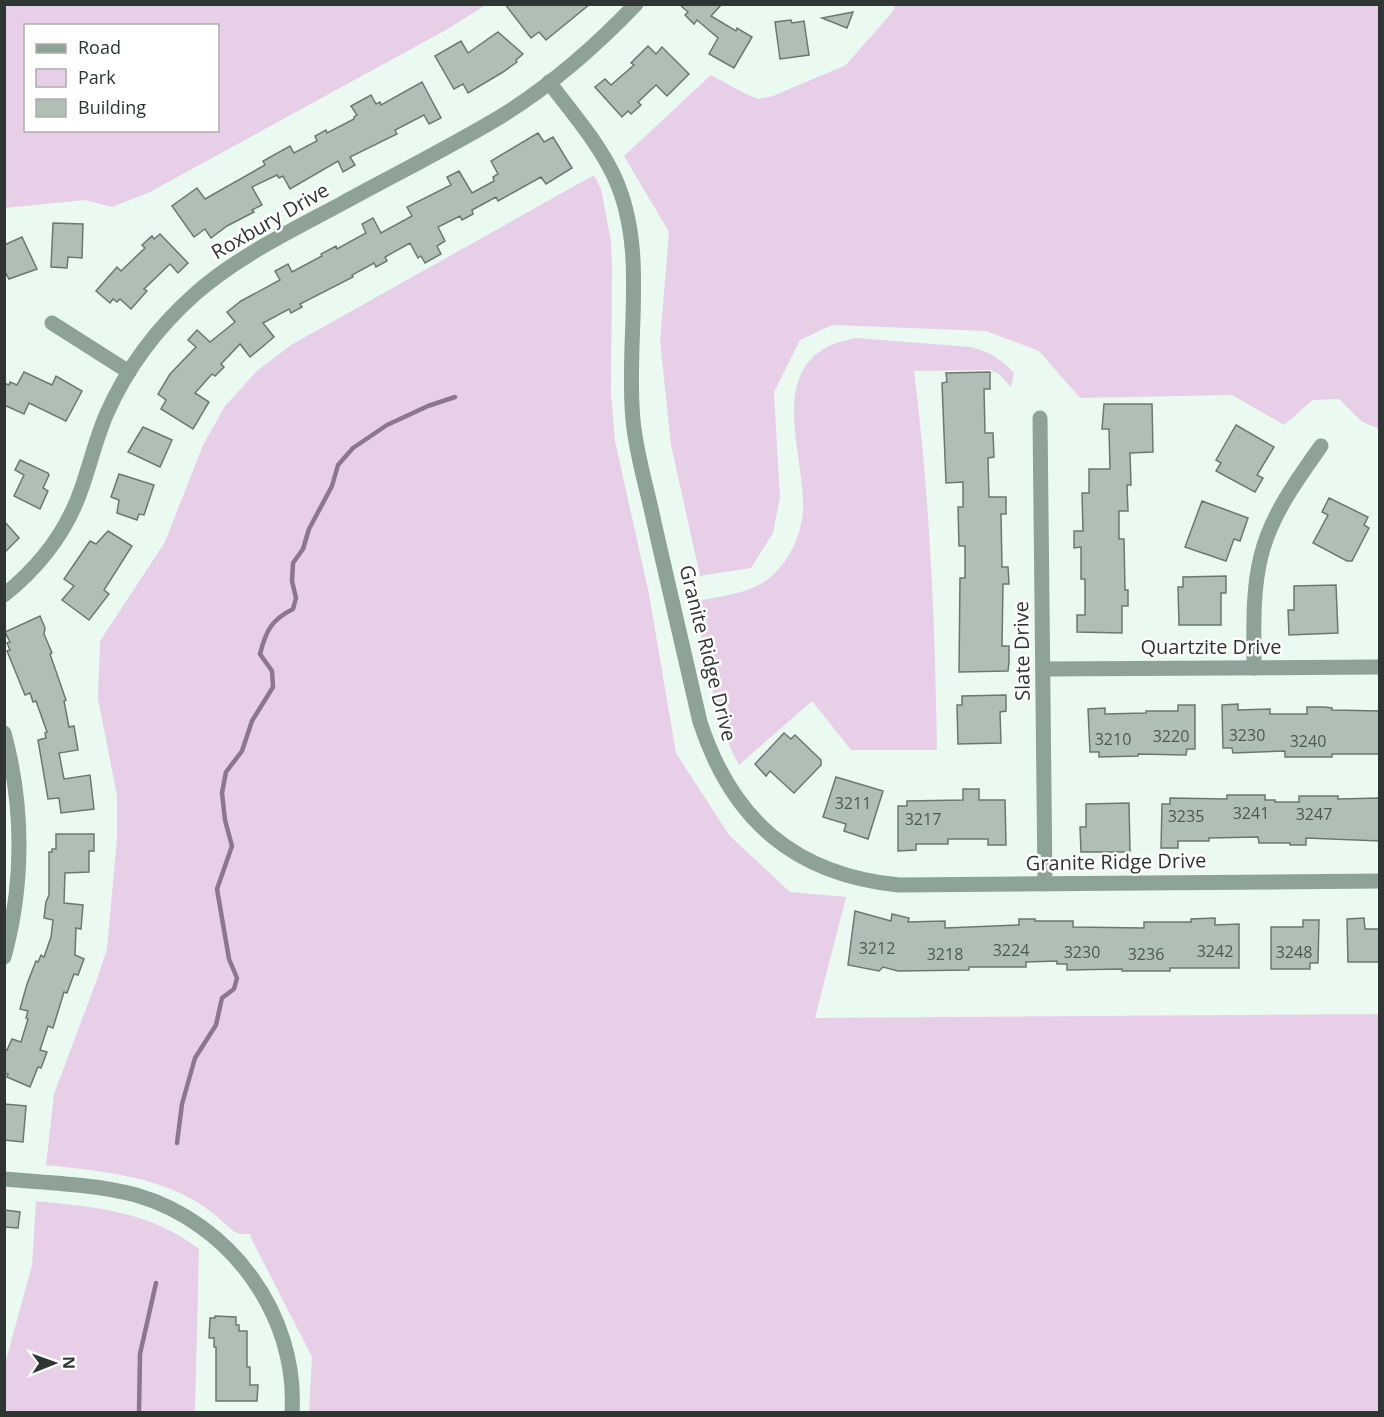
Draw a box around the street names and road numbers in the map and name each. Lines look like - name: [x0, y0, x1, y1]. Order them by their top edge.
- street label: Roxbury Drive: [206, 176, 334, 265]
- street label: Granite Ridge Drive: [674, 562, 743, 744]
- street label: Slate Drive: [1007, 601, 1036, 701]
- street label: Quartzite Drive: [1140, 633, 1282, 660]
- street label: Granite Ridge Drive: [1025, 846, 1207, 877]

